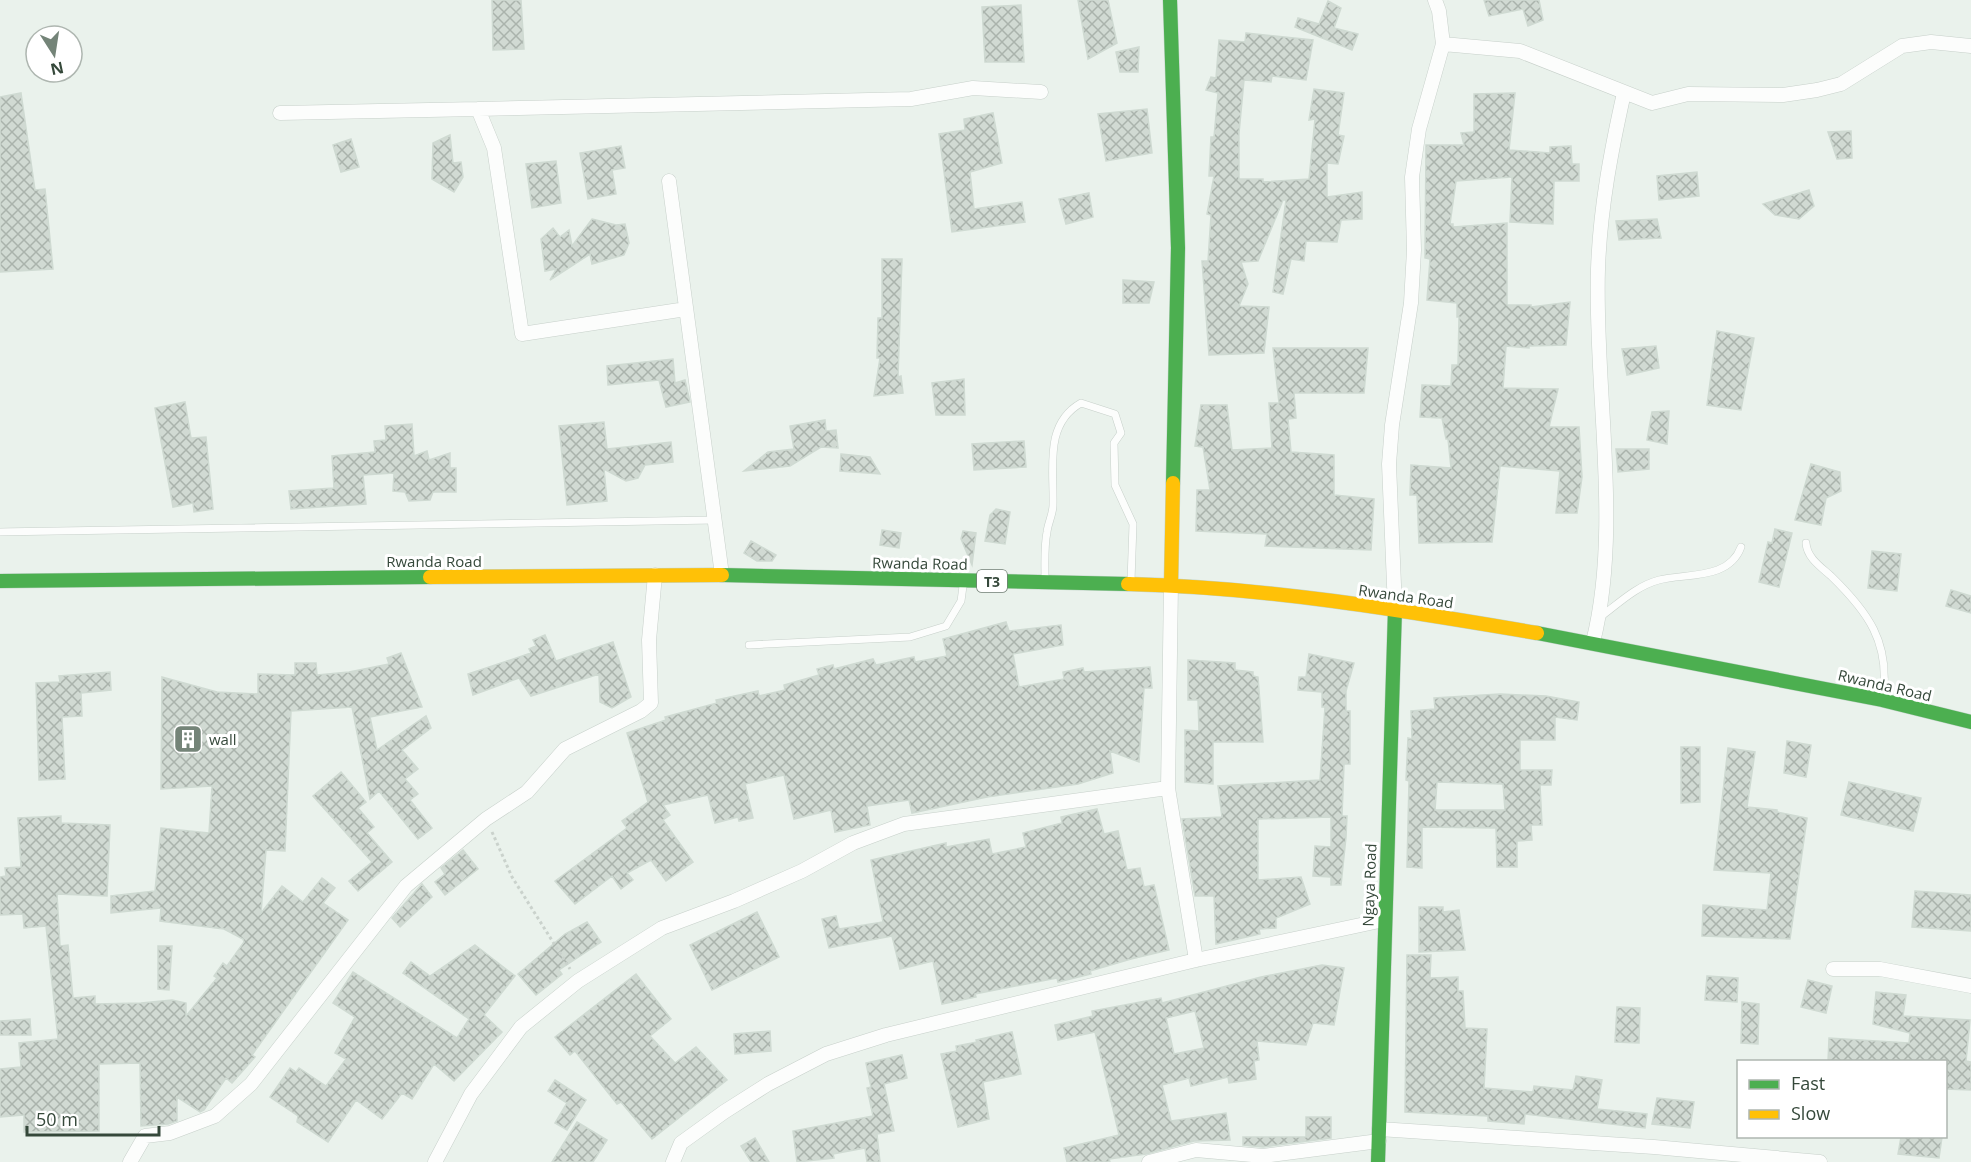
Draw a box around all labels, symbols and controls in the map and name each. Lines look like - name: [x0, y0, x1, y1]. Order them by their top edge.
- north arrow: [24, 24, 84, 84]
- text: N: [48, 57, 66, 81]
- street label: Rwanda Road: [386, 551, 482, 571]
- street label: Rwanda Road: [872, 552, 968, 574]
- road number: T3: [977, 570, 1007, 592]
- street label: Rwanda Road: [1357, 579, 1455, 613]
- street label: Rwanda Road: [1836, 665, 1934, 705]
- building icon: wall: [172, 723, 204, 755]
- place label: wall: [209, 729, 237, 749]
- street label: Ngaya Road: [1358, 843, 1380, 927]
- legend: [1737, 1060, 1947, 1138]
- text: Fast: [1791, 1071, 1825, 1095]
- scale bar: [27, 1099, 159, 1137]
- text: Slow: [1791, 1101, 1830, 1125]
- text: 50 m: [36, 1107, 78, 1131]

